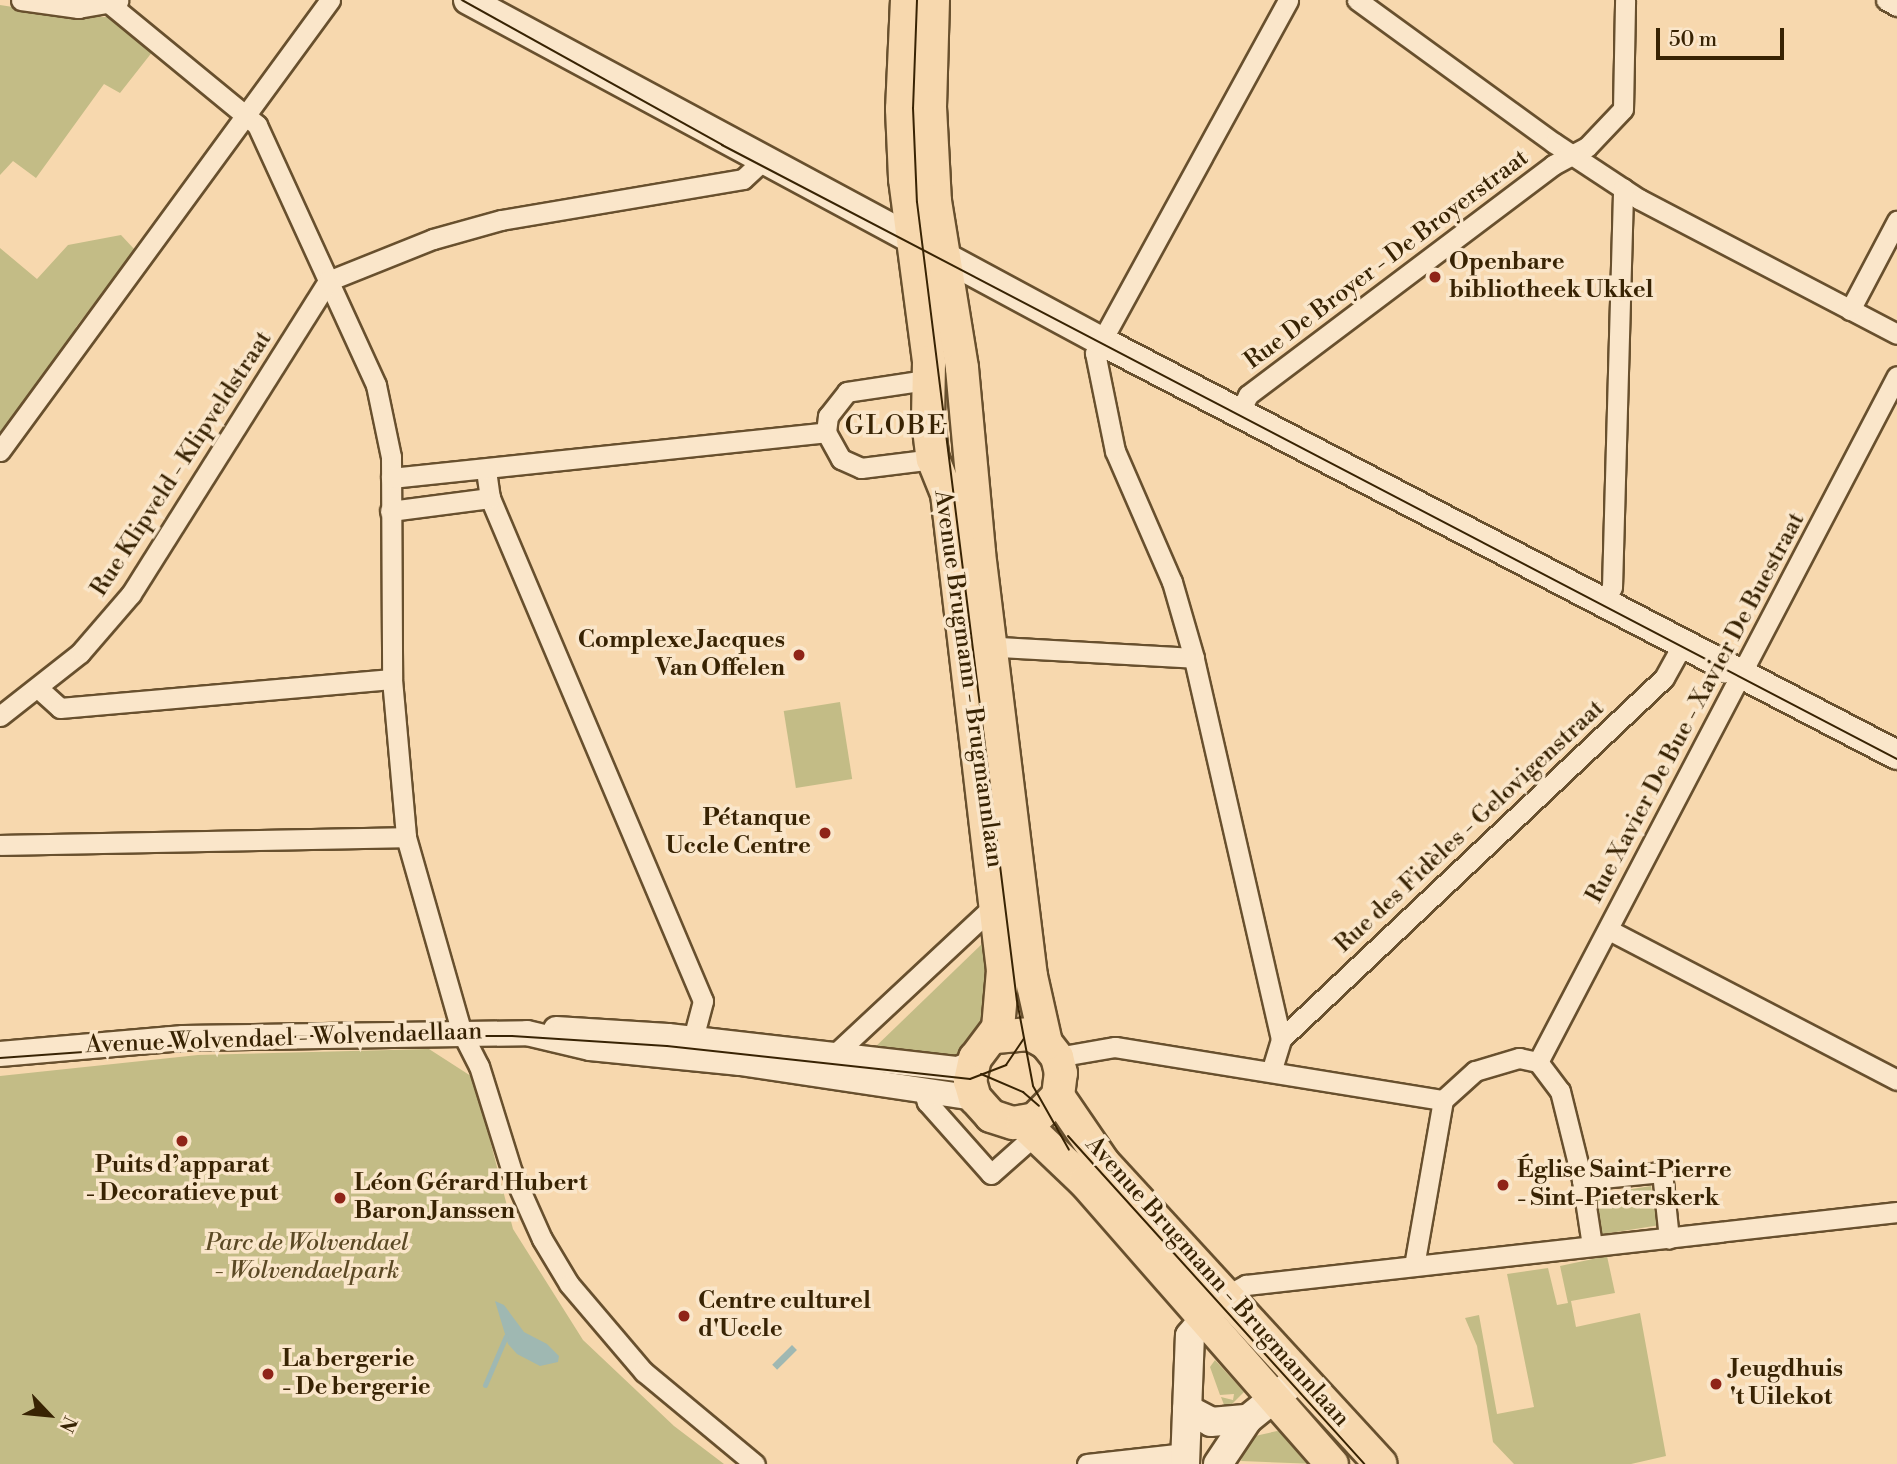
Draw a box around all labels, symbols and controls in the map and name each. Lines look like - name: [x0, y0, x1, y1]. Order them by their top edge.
- scale bar: [1659, 14, 1787, 58]
- text: 50 m: [1669, 27, 1717, 53]
- street label: Rue De Broyer - De Broyerstraat: [1239, 144, 1535, 376]
- place label: Openbare bibliotheek Ukkel: [1449, 249, 1654, 305]
- marker: Openbare bibliotheek Ukkel: [1427, 269, 1443, 285]
- street label: Rue Klipveld - Klipveldstraat: [85, 326, 279, 602]
- district label: GLOBE: [845, 411, 947, 443]
- street label: Avenue Brugmann - Brugmannlaan: [927, 488, 1009, 870]
- street label: Rue Xavier De Bue - Xavier De Buestraat: [1580, 508, 1812, 908]
- place label: Complexe Jacques Van Offelen: [578, 627, 785, 683]
- marker: Complexe Jacques Van Offelen: [791, 647, 807, 663]
- street label: Rue des Fidèles - Gelovigenstraat: [1329, 695, 1611, 959]
- place label: Pétanque Uccle Centre: [666, 805, 811, 861]
- marker: Pétanque Uccle Centre: [817, 825, 833, 841]
- street label: Avenue Wolvendael - Wolvendaellaan: [85, 1018, 483, 1060]
- street label: Avenue Brugmann - Brugmannlaan: [1079, 1131, 1355, 1433]
- marker: Puits d’apparat - Decoratieve put: [174, 1133, 190, 1149]
- place label: Puits d’apparat - Decoratieve put: [86, 1152, 278, 1208]
- place label: Église Saint-Pierre - Sint-Pieterskerk: [1517, 1157, 1732, 1213]
- place label: Léon Gérard Hubert Baron Janssen: [354, 1170, 588, 1226]
- marker: Église Saint-Pierre - Sint-Pieterskerk: [1495, 1177, 1511, 1193]
- marker: Léon Gérard Hubert Baron Janssen: [332, 1190, 348, 1206]
- park label: Parc de Wolvendael - Wolvendaelpark: [205, 1230, 409, 1286]
- place label: Centre culturel d'Uccle: [698, 1288, 871, 1344]
- marker: Centre culturel d'Uccle: [676, 1308, 692, 1324]
- place label: La bergerie - De bergerie: [282, 1346, 431, 1402]
- place label: Jeugdhuis 't Uilekot: [1730, 1356, 1843, 1412]
- marker: La bergerie - De bergerie: [260, 1366, 276, 1382]
- marker: Jeugdhuis 't Uilekot: [1708, 1376, 1724, 1392]
- north arrow: [14, 1380, 84, 1450]
- text: N: [54, 1412, 82, 1436]

